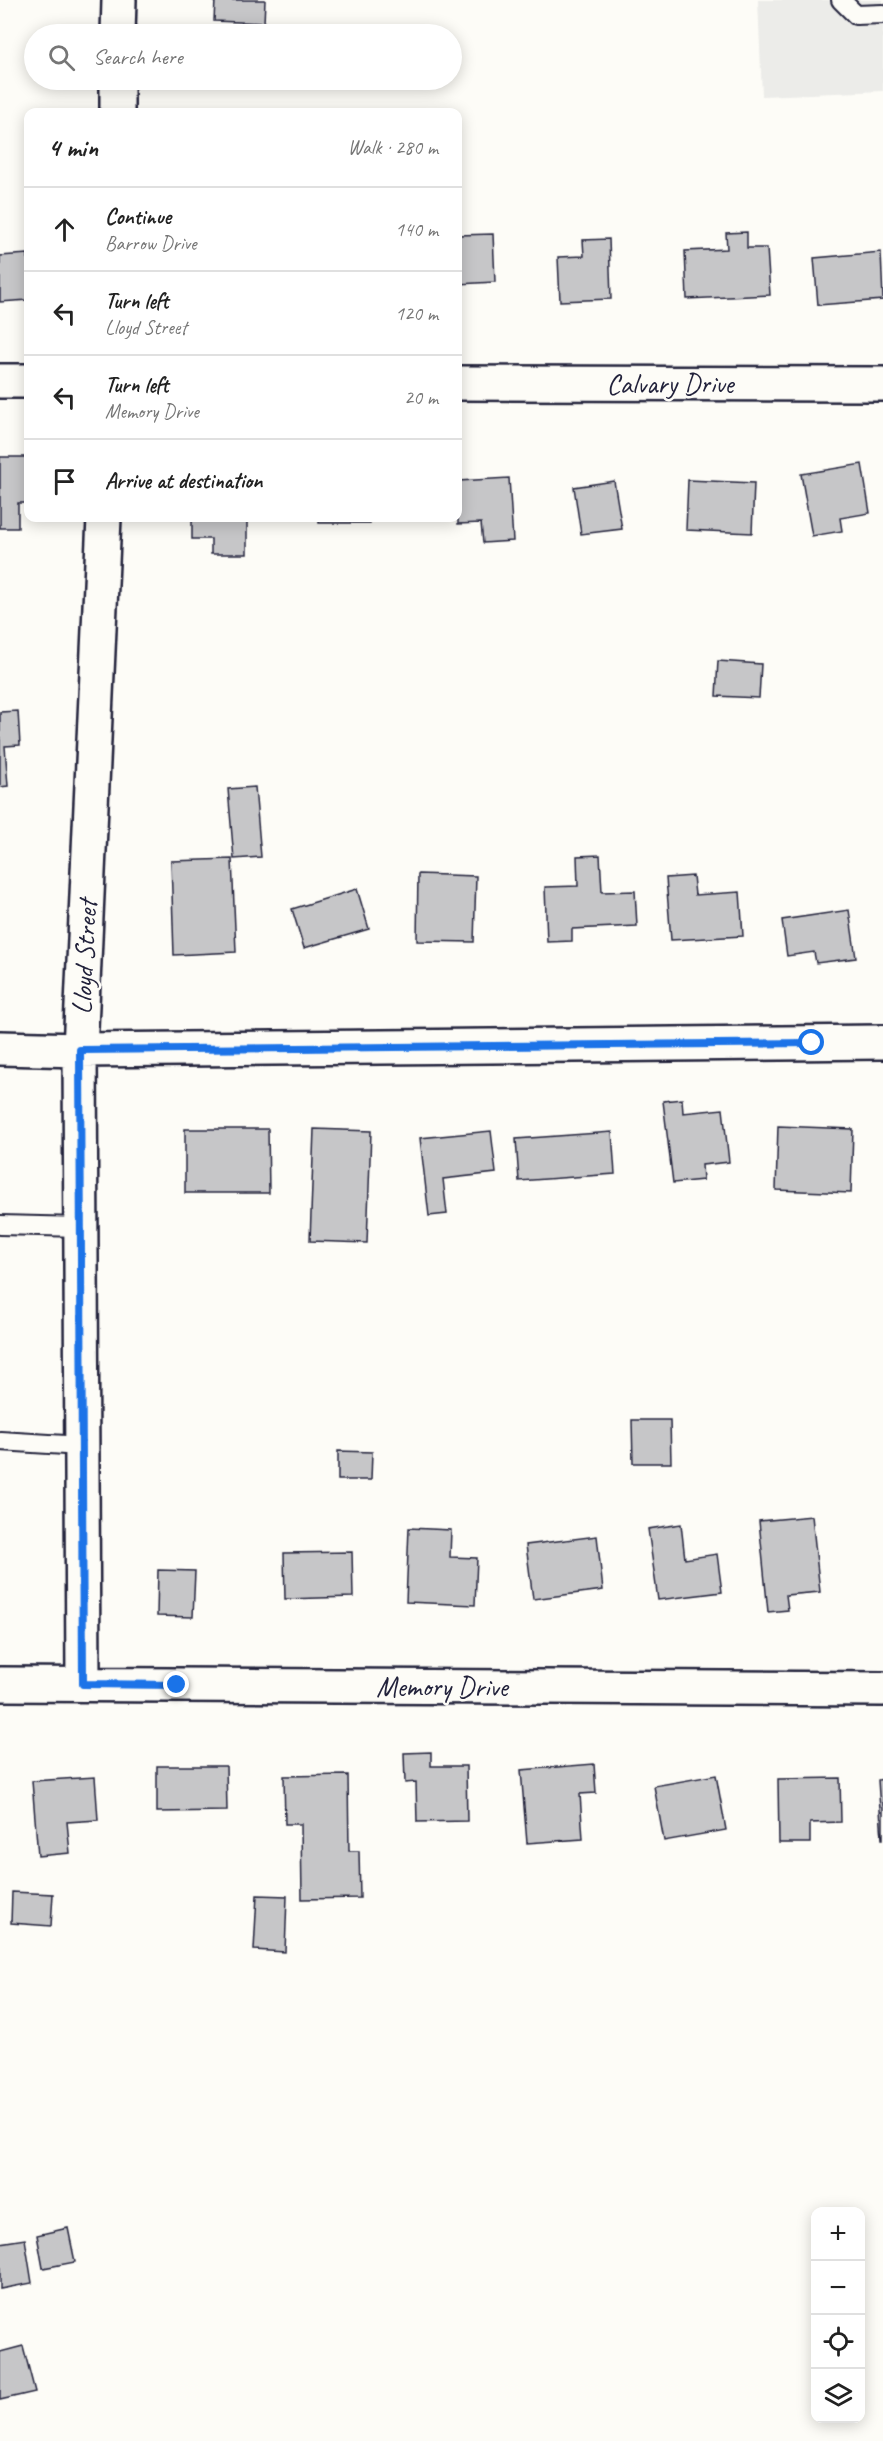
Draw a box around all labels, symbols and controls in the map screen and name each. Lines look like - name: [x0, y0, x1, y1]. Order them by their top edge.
- search box: [24, 24, 462, 90]
- icon: search: [45, 41, 78, 74]
- text: Search here: [93, 43, 183, 71]
- text: 4 min: [48, 131, 98, 164]
- text: Walk · 280 m: [348, 135, 438, 160]
- text: Continue: [105, 203, 171, 231]
- icon: ahead: [48, 213, 81, 246]
- text: 140 m: [395, 217, 438, 242]
- text: Barrow Drive: [105, 231, 197, 256]
- text: Turn left: [105, 287, 169, 315]
- icon: left: [48, 297, 81, 330]
- text: 120 m: [395, 301, 438, 326]
- text: Lloyd Street: [105, 315, 187, 340]
- street label: Calvary Drive: [607, 366, 735, 401]
- text: Turn left: [105, 371, 169, 399]
- icon: left: [48, 381, 81, 414]
- text: 20 m: [404, 385, 438, 410]
- text: Memory Drive: [105, 399, 199, 424]
- icon: arrive: [48, 465, 81, 498]
- text: Arrive at destination: [105, 467, 262, 495]
- street label: Lloyd Street: [64, 895, 105, 1015]
- route start: [798, 1029, 824, 1055]
- street label: Memory Drive: [376, 1669, 510, 1704]
- route end: [163, 1671, 189, 1697]
- map controls: [811, 2207, 865, 2423]
- button: +: [811, 2207, 865, 2261]
- button: −: [811, 2261, 865, 2315]
- button: locate: [811, 2315, 865, 2369]
- button: layers: [811, 2369, 865, 2423]

